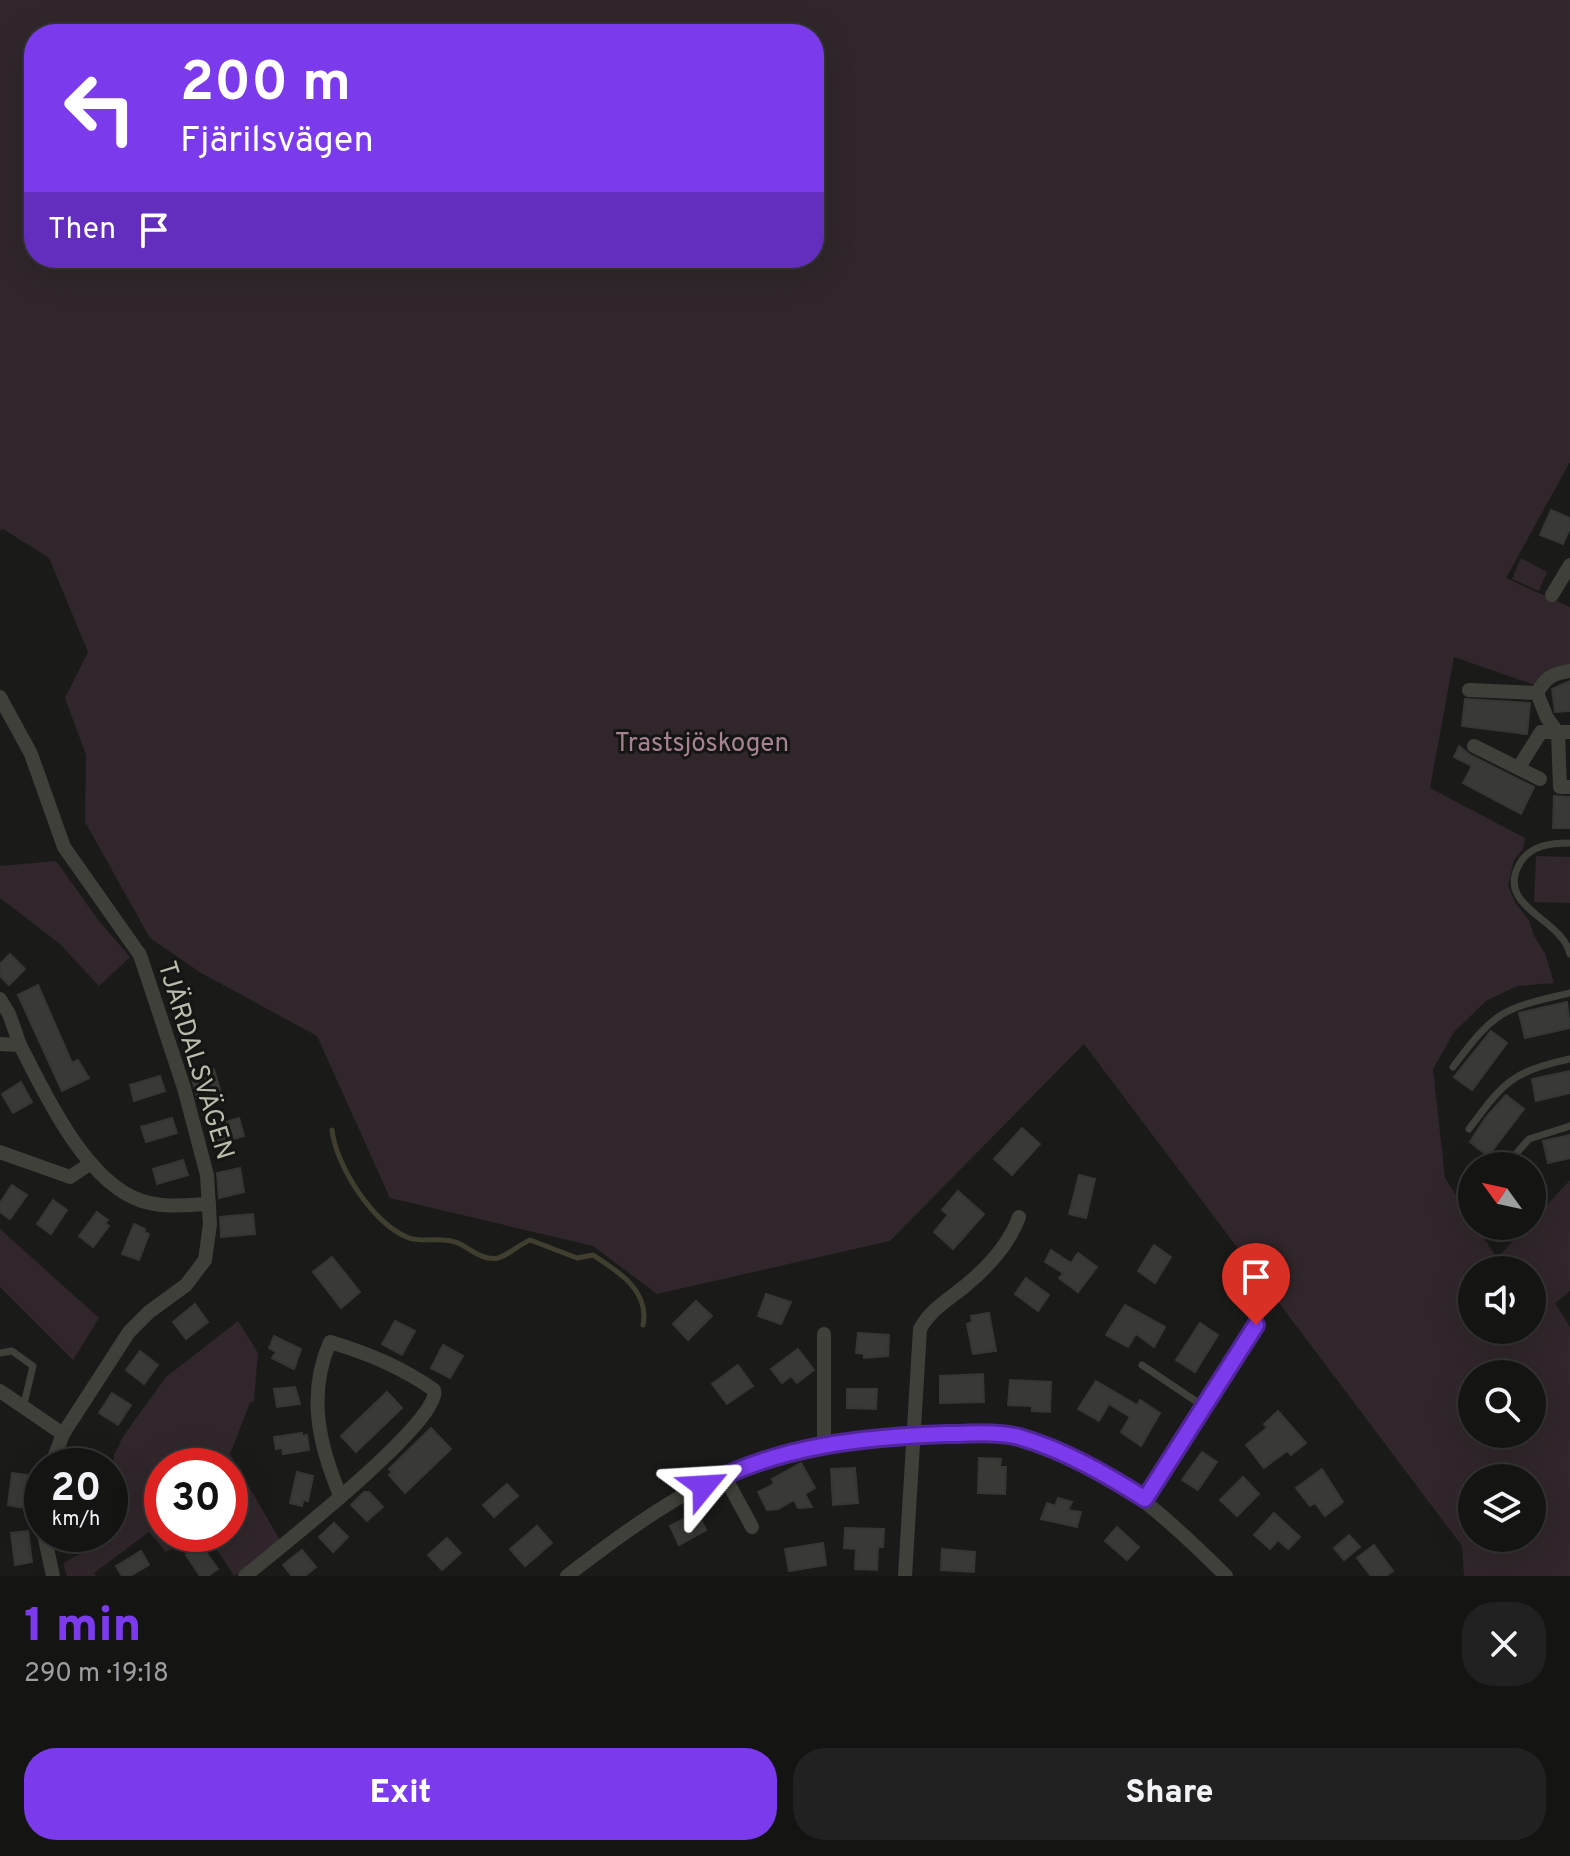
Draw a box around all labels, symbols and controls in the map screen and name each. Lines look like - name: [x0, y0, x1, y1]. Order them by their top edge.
- text: 200 m: [180, 50, 351, 120]
- icon: left: [48, 56, 152, 160]
- text: Fjärilsvägen: [180, 119, 374, 165]
- icon: arrive: [132, 208, 176, 252]
- text: Then: [48, 212, 116, 249]
- park label: Trastsjöskogen: [615, 728, 789, 761]
- street label: TJÄRDALSVÄGEN: [149, 957, 241, 1164]
- north arrow: [1458, 1152, 1546, 1240]
- map controls: [1458, 1152, 1546, 1552]
- pin: [1222, 1243, 1290, 1325]
- icon: arrive: [1234, 1255, 1278, 1299]
- button: sound: [1458, 1256, 1546, 1344]
- button: search: [1458, 1360, 1546, 1448]
- position arrow: [662, 1444, 746, 1528]
- speed limit sign: 30: [144, 1448, 248, 1552]
- button: layers: [1458, 1464, 1546, 1552]
- text: 20: [51, 1465, 101, 1515]
- text: km/h: [52, 1507, 100, 1533]
- text: 1 min: [24, 1598, 141, 1658]
- button: close: [1462, 1602, 1546, 1686]
- text: 290 m · 19:18: [24, 1658, 169, 1691]
- button: Exit: [24, 1748, 777, 1840]
- button: Share: [793, 1748, 1546, 1840]

